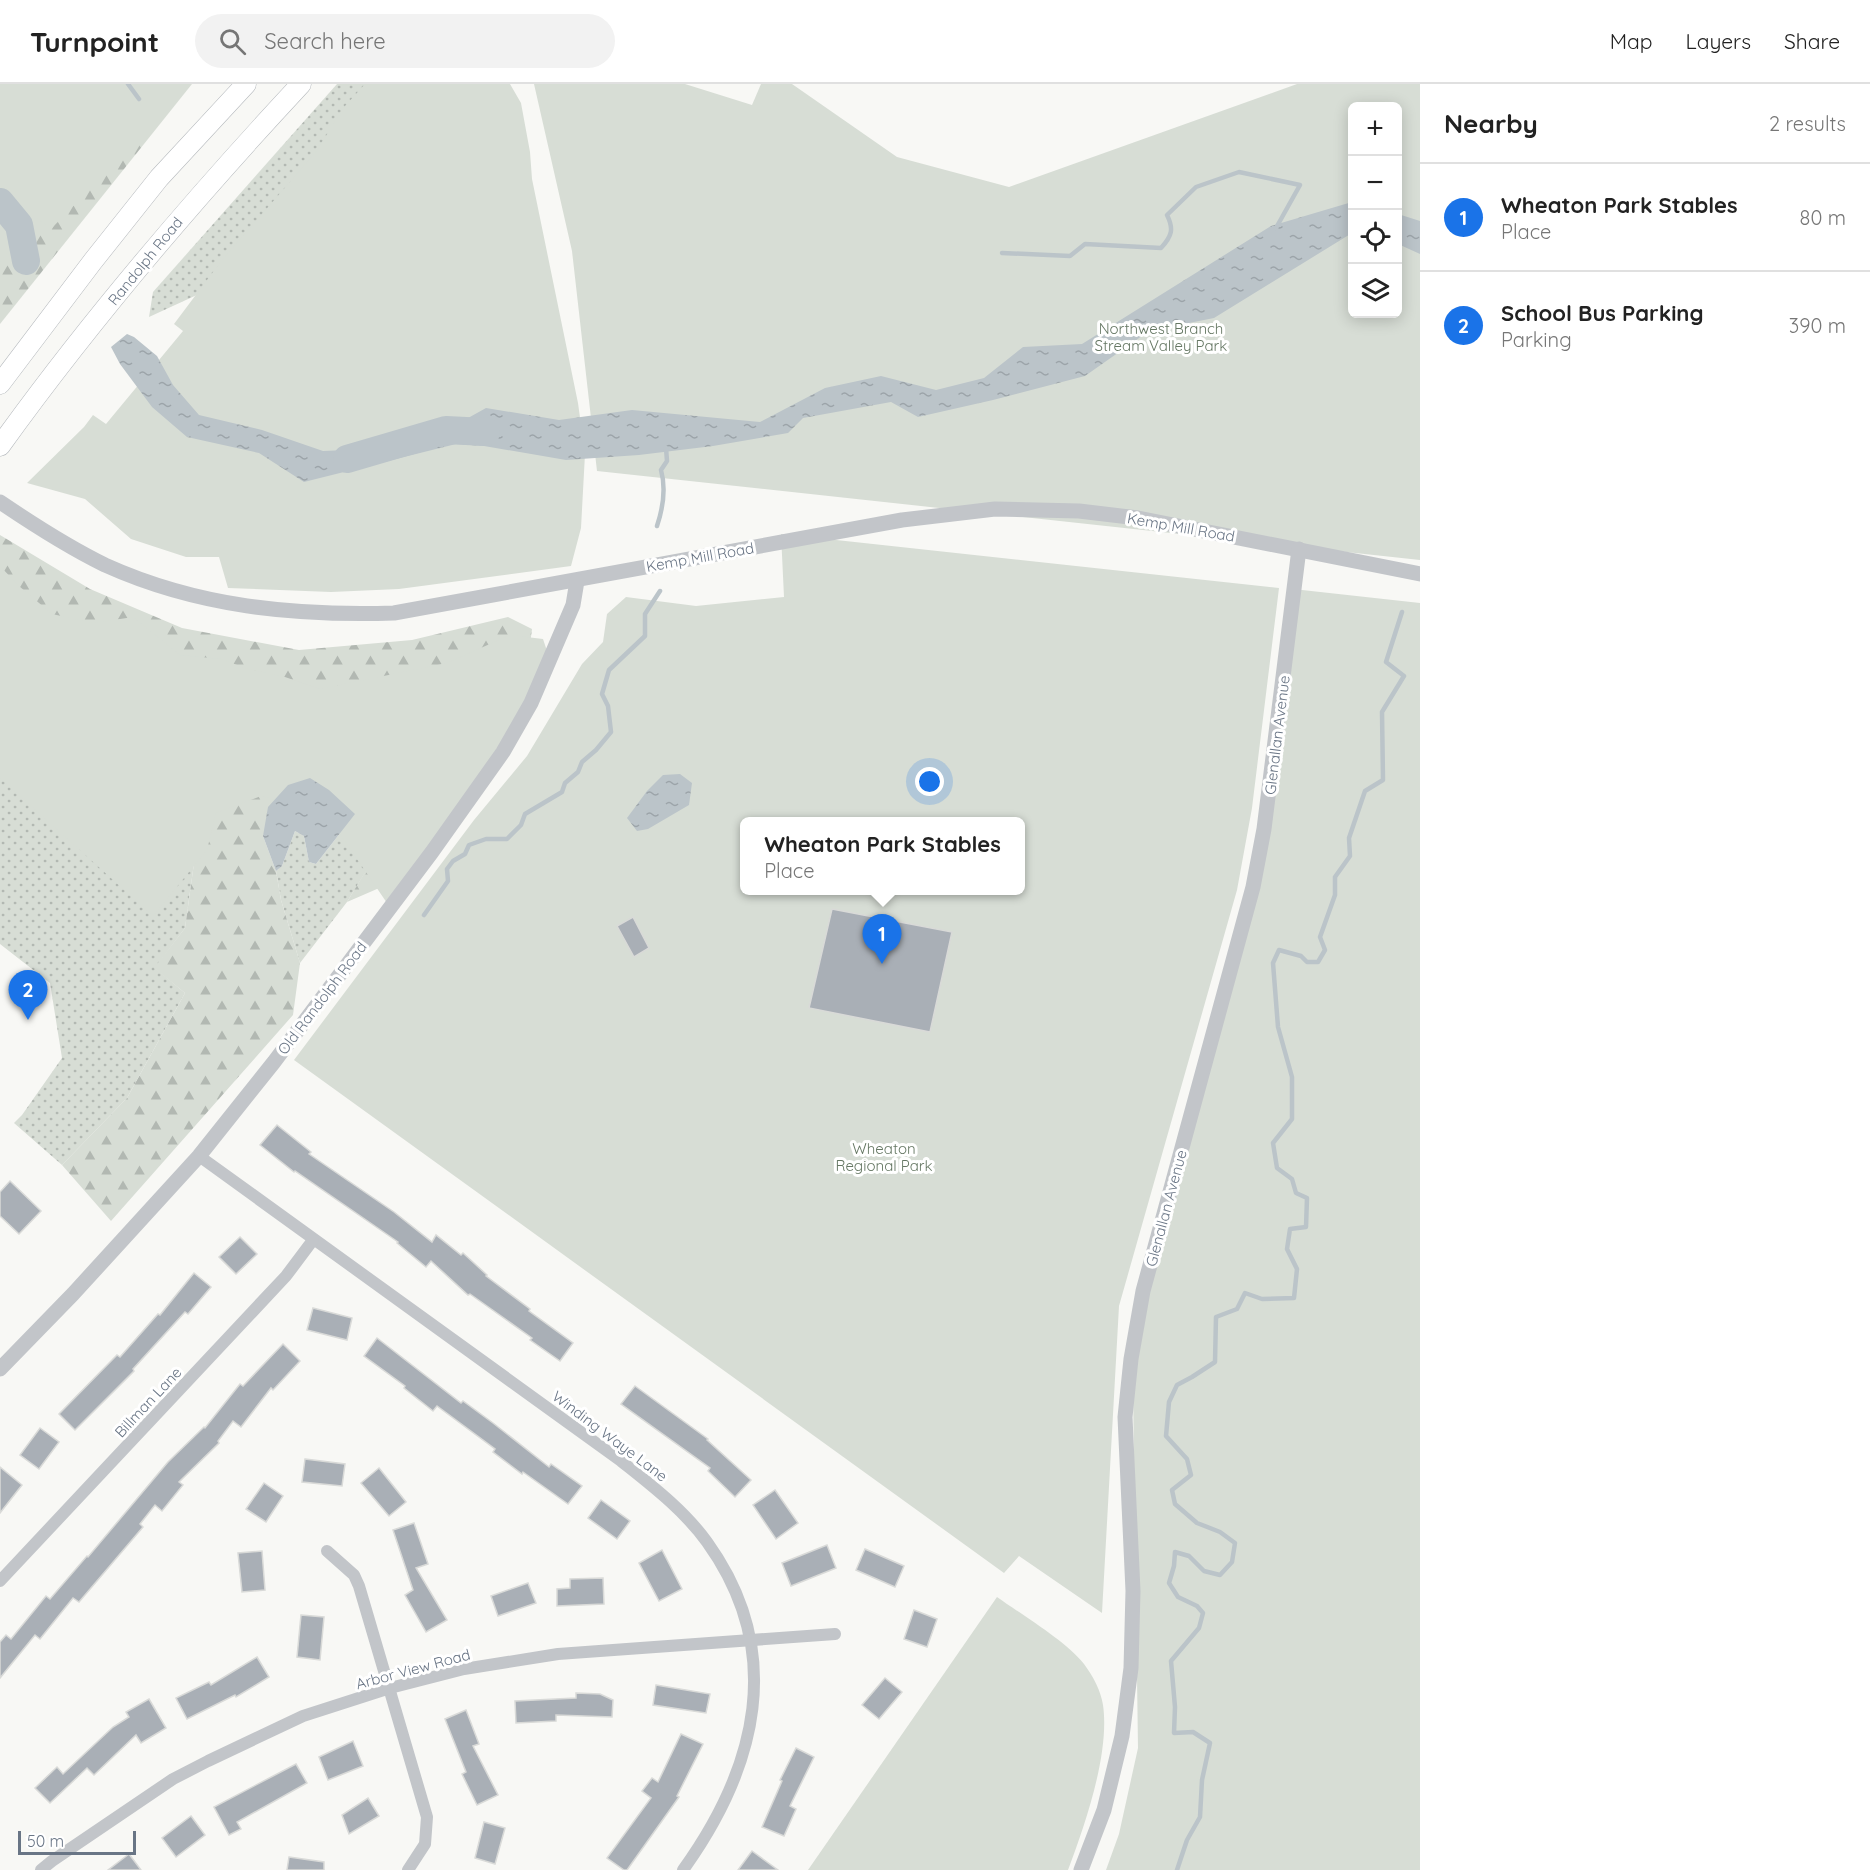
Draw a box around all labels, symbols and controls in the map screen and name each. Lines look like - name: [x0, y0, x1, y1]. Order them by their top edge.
- search box: [195, 14, 615, 68]
- text: Turnpoint: [30, 24, 159, 59]
- icon: search: [216, 25, 249, 58]
- text: Search here: [264, 27, 386, 55]
- text: Map: [1610, 28, 1653, 54]
- text: Layers: [1686, 28, 1751, 54]
- text: Share: [1784, 28, 1840, 54]
- map controls: [1348, 102, 1402, 318]
- button: +: [1348, 102, 1402, 156]
- text: Nearby: [1444, 107, 1538, 140]
- text: 2 results: [1769, 111, 1846, 136]
- button: −: [1348, 156, 1402, 210]
- text: Wheaton Park Stables: [1501, 191, 1738, 219]
- text: 1: [1460, 205, 1467, 230]
- text: 80 m: [1800, 205, 1846, 230]
- button: locate: [1348, 210, 1402, 264]
- street label: Randolph Road: [104, 213, 186, 309]
- text: Place: [1501, 219, 1551, 244]
- button: layers: [1348, 264, 1402, 318]
- text: School Bus Parking: [1501, 299, 1704, 327]
- text: 2: [1458, 313, 1469, 338]
- text: 390 m: [1789, 313, 1846, 338]
- park label: Northwest Branch Stream Valley Park: [1095, 319, 1227, 355]
- text: Parking: [1501, 327, 1572, 352]
- street label: Kemp Mill Road: [1126, 508, 1236, 546]
- street label: Kemp Mill Road: [645, 538, 755, 576]
- street label: Glenallan Avenue: [1260, 674, 1294, 796]
- your location: [915, 767, 944, 796]
- popup: [740, 817, 1025, 895]
- text: Wheaton Park Stables: [764, 830, 1001, 858]
- text: Place: [764, 858, 814, 883]
- pin: 1: [862, 914, 902, 964]
- street label: Old Randolph Road: [273, 938, 371, 1058]
- pin: 2: [9, 970, 48, 1020]
- park label: Wheaton Regional Park: [835, 1139, 933, 1175]
- street label: Glenallan Avenue: [1141, 1148, 1191, 1268]
- street label: Billman Lane: [110, 1363, 186, 1441]
- street label: Winding Waye Lane: [549, 1386, 671, 1486]
- street label: Arbor View Road: [354, 1645, 472, 1693]
- scale bar: [18, 1828, 136, 1856]
- text: 50 m: [27, 1831, 64, 1851]

